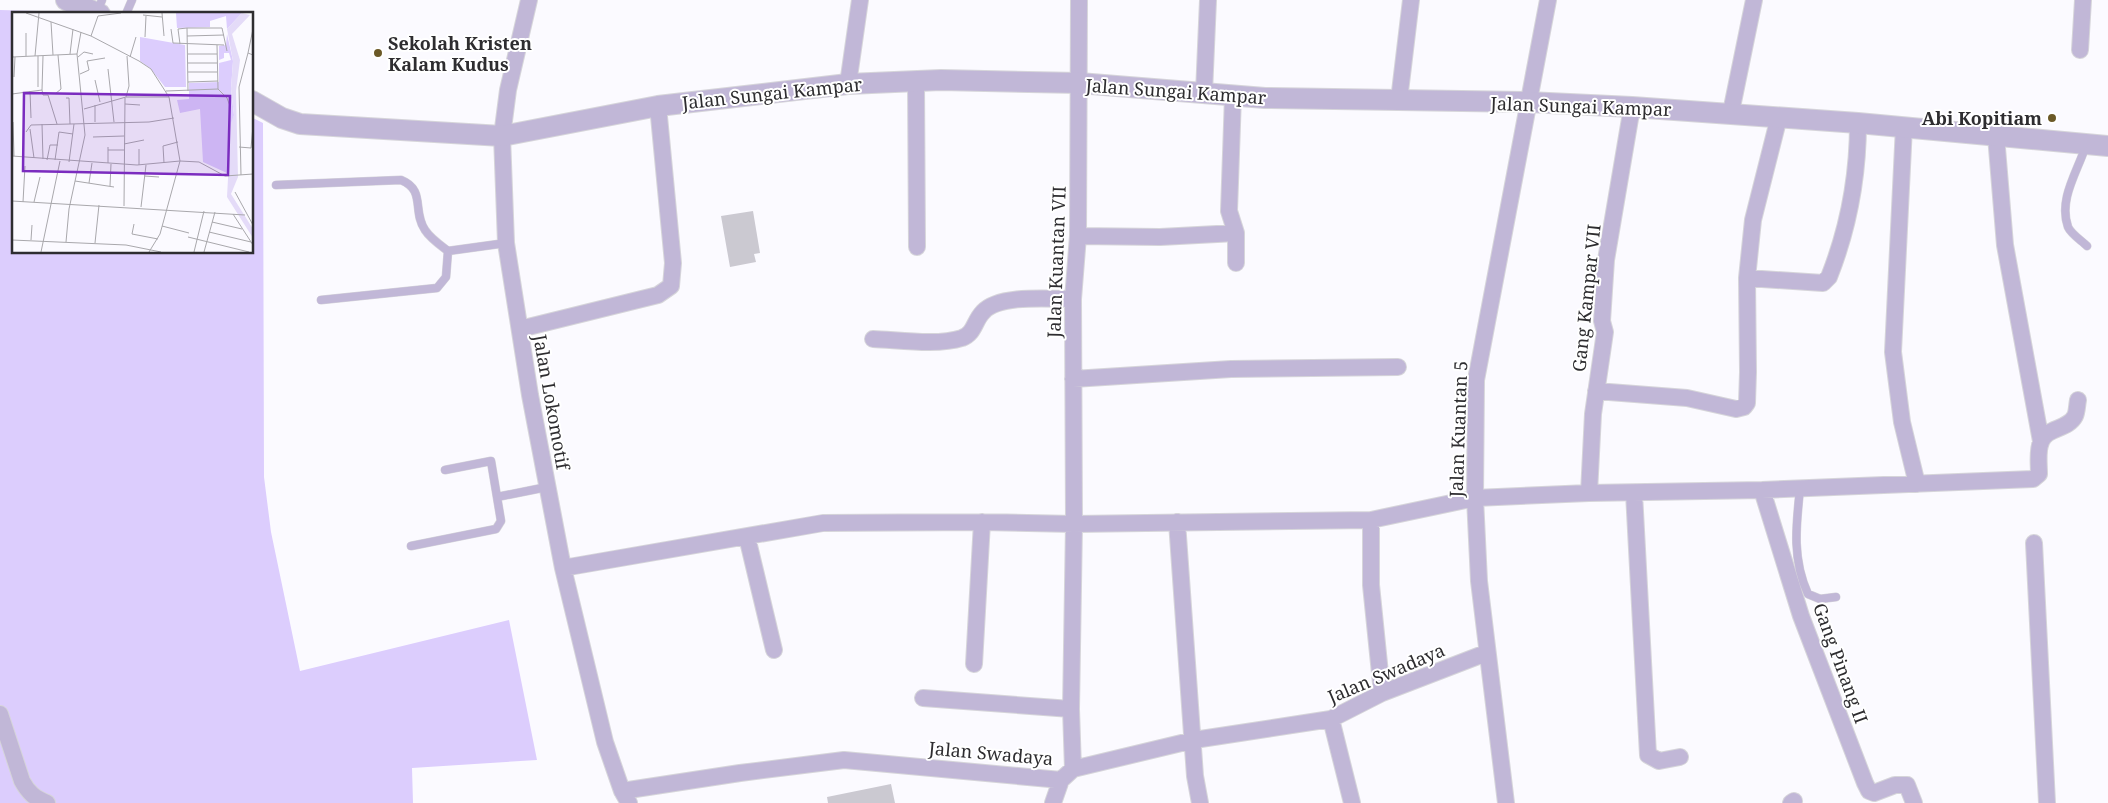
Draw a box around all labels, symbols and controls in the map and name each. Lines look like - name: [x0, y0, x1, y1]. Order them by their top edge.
- inset map: [12, 12, 254, 254]
- place label: Sekolah Kristen Kalam Kudus: [388, 31, 532, 76]
- marker: Sekolah Kristen Kalam Kudus: [372, 47, 384, 59]
- street label: Jalan Sungai Kampar: [680, 72, 864, 115]
- street label: Jalan Sungai Kampar: [1084, 73, 1268, 109]
- street label: Jalan Sungai Kampar: [1489, 91, 1672, 121]
- place label: Abi Kopitiam: [1922, 106, 2042, 130]
- marker: Abi Kopitiam: [2046, 112, 2058, 124]
- street label: Jalan Kuantan VII: [1041, 186, 1071, 339]
- street label: Gang Kampar VII: [1566, 223, 1606, 373]
- street label: Jalan Lokomotif: [528, 332, 576, 473]
- street label: Jalan Kuantan 5: [1444, 360, 1472, 499]
- street label: Gang Pinang II: [1808, 599, 1874, 727]
- street label: Jalan Swadaya: [1323, 638, 1448, 709]
- street label: Jalan Swadaya: [927, 736, 1054, 770]

